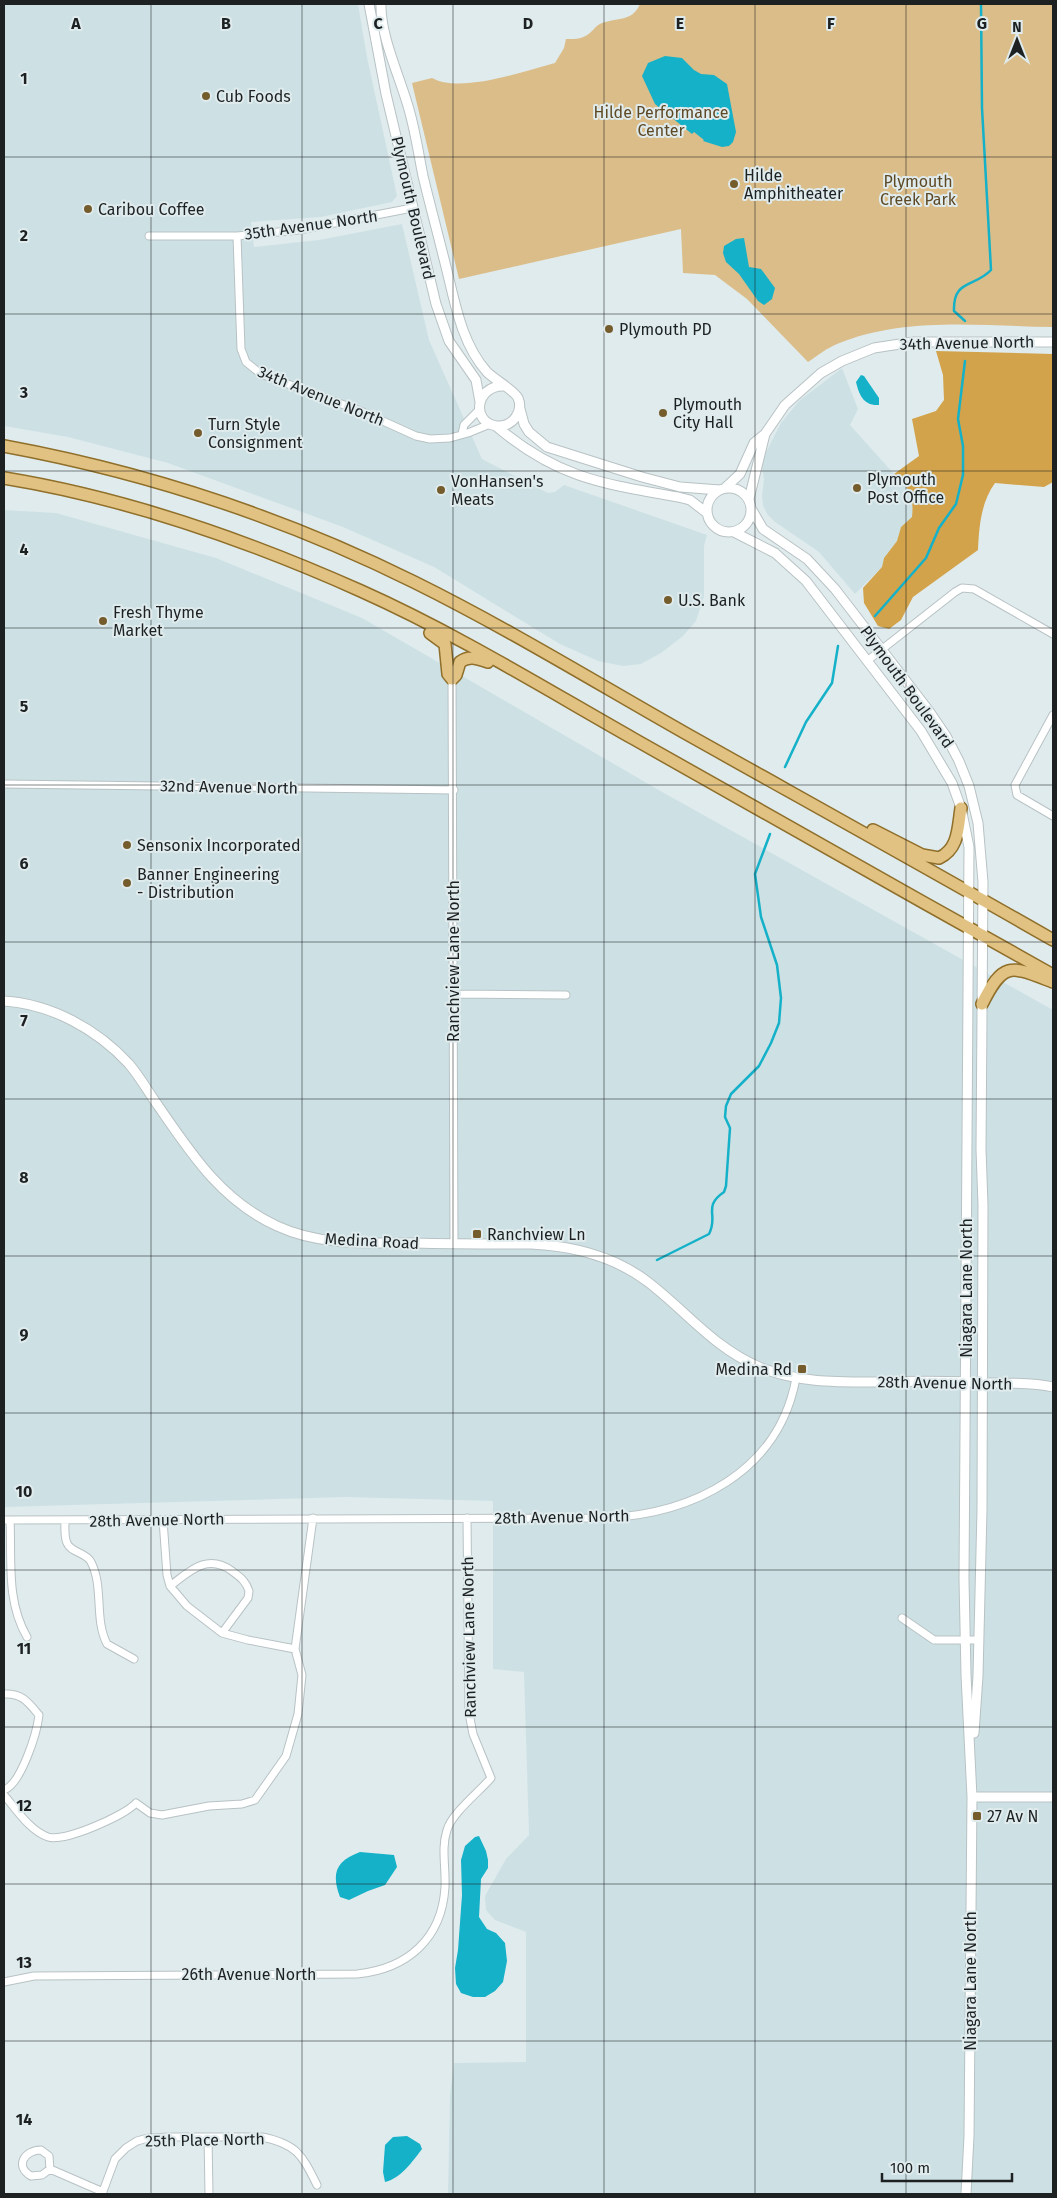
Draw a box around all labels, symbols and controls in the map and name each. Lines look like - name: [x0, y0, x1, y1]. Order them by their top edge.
- text: A: [70, 14, 81, 33]
- text: B: [221, 14, 231, 33]
- text: C: [373, 14, 383, 33]
- text: D: [523, 14, 533, 33]
- text: E: [676, 14, 684, 33]
- text: F: [827, 14, 835, 33]
- text: G: [977, 14, 987, 33]
- north arrow: [992, 15, 1042, 65]
- text: N: [1012, 19, 1022, 36]
- text: 1: [20, 69, 28, 88]
- place label: Cub Foods: [216, 87, 291, 106]
- marker: Cub Foods: [200, 90, 212, 102]
- park label: Hilde Performance Center: [594, 103, 728, 140]
- street label: Plymouth Boulevard: [387, 134, 439, 282]
- place label: Hilde Amphitheater: [744, 166, 844, 203]
- park label: Plymouth Creek Park: [880, 172, 957, 209]
- marker: Hilde Amphitheater: [728, 178, 740, 190]
- place label: Caribou Coffee: [98, 200, 205, 219]
- marker: Caribou Coffee: [82, 203, 94, 215]
- street label: 35th Avenue North: [243, 206, 379, 244]
- text: 2: [20, 226, 28, 245]
- place label: Plymouth PD: [619, 320, 712, 339]
- marker: Plymouth PD: [603, 323, 615, 335]
- street label: 34th Avenue North: [899, 332, 1035, 354]
- street label: 34th Avenue North: [255, 362, 387, 430]
- text: 3: [19, 383, 28, 402]
- place label: Plymouth City Hall: [673, 395, 742, 432]
- marker: Plymouth City Hall: [657, 407, 669, 419]
- place label: Turn Style Consignment: [208, 415, 303, 452]
- marker: Turn Style Consignment: [192, 427, 204, 439]
- place label: Plymouth Post Office: [867, 470, 944, 507]
- place label: VonHansen's Meats: [451, 472, 543, 509]
- marker: Plymouth Post Office: [851, 482, 863, 494]
- marker: VonHansen's Meats: [435, 484, 447, 496]
- text: 4: [19, 540, 29, 559]
- place label: U.S. Bank: [678, 591, 746, 610]
- marker: U.S. Bank: [662, 594, 674, 606]
- place label: Fresh Thyme Market: [113, 603, 204, 640]
- marker: Fresh Thyme Market: [97, 615, 109, 627]
- street label: Plymouth Boulevard: [856, 622, 958, 752]
- text: 5: [20, 697, 29, 716]
- street label: 32nd Avenue North: [160, 776, 298, 798]
- place label: Sensonix Incorporated: [137, 836, 300, 855]
- marker: Sensonix Incorporated: [121, 839, 133, 851]
- text: 6: [19, 854, 29, 873]
- place label: Banner Engineering - Distribution: [137, 865, 280, 902]
- marker: Banner Engineering - Distribution: [121, 877, 133, 889]
- street label: Ranchview Lane North: [444, 880, 463, 1042]
- text: 7: [20, 1011, 28, 1030]
- text: 8: [19, 1168, 29, 1187]
- street label: Niagara Lane North: [957, 1218, 976, 1358]
- place label: Ranchview Ln: [487, 1225, 586, 1244]
- marker: Ranchview Ln: [471, 1228, 483, 1240]
- street label: Medina Road: [324, 1229, 420, 1253]
- text: 9: [20, 1325, 29, 1344]
- place label: Medina Rd: [715, 1360, 792, 1379]
- marker: Medina Rd: [796, 1363, 808, 1375]
- street label: 28th Avenue North: [877, 1372, 1013, 1394]
- text: 10: [16, 1482, 32, 1501]
- street label: 28th Avenue North: [494, 1506, 630, 1528]
- street label: 28th Avenue North: [89, 1509, 225, 1531]
- street label: Ranchview Lane North: [458, 1556, 480, 1718]
- text: 11: [17, 1639, 31, 1658]
- text: 12: [16, 1796, 32, 1815]
- place label: 27 Av N: [987, 1807, 1038, 1826]
- marker: 27 Av N: [971, 1810, 983, 1822]
- street label: Niagara Lane North: [961, 1911, 980, 2051]
- text: 13: [16, 1953, 32, 1972]
- street label: 26th Avenue North: [182, 1965, 316, 1984]
- text: 14: [16, 2110, 32, 2129]
- street label: 25th Place North: [145, 2129, 265, 2151]
- scale bar: [882, 2150, 1012, 2182]
- text: 100 m: [890, 2159, 930, 2177]

